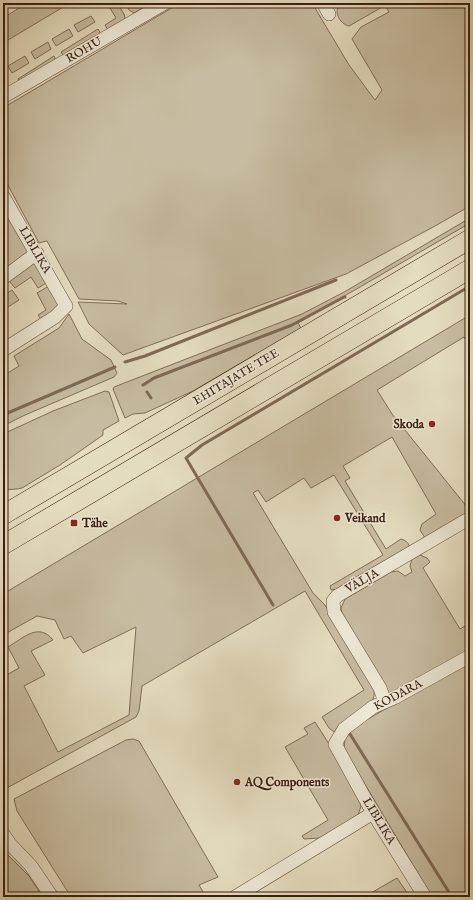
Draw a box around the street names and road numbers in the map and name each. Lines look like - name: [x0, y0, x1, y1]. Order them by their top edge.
- street label: ROHU: [63, 33, 105, 66]
- street label: LIBLIKA: [15, 224, 55, 277]
- street label: EHITAJATE TEE: [190, 345, 282, 409]
- street label: VÄLJA: [341, 564, 383, 598]
- street label: KODARA: [371, 676, 426, 714]
- street label: LIBLIKA: [359, 795, 399, 848]

